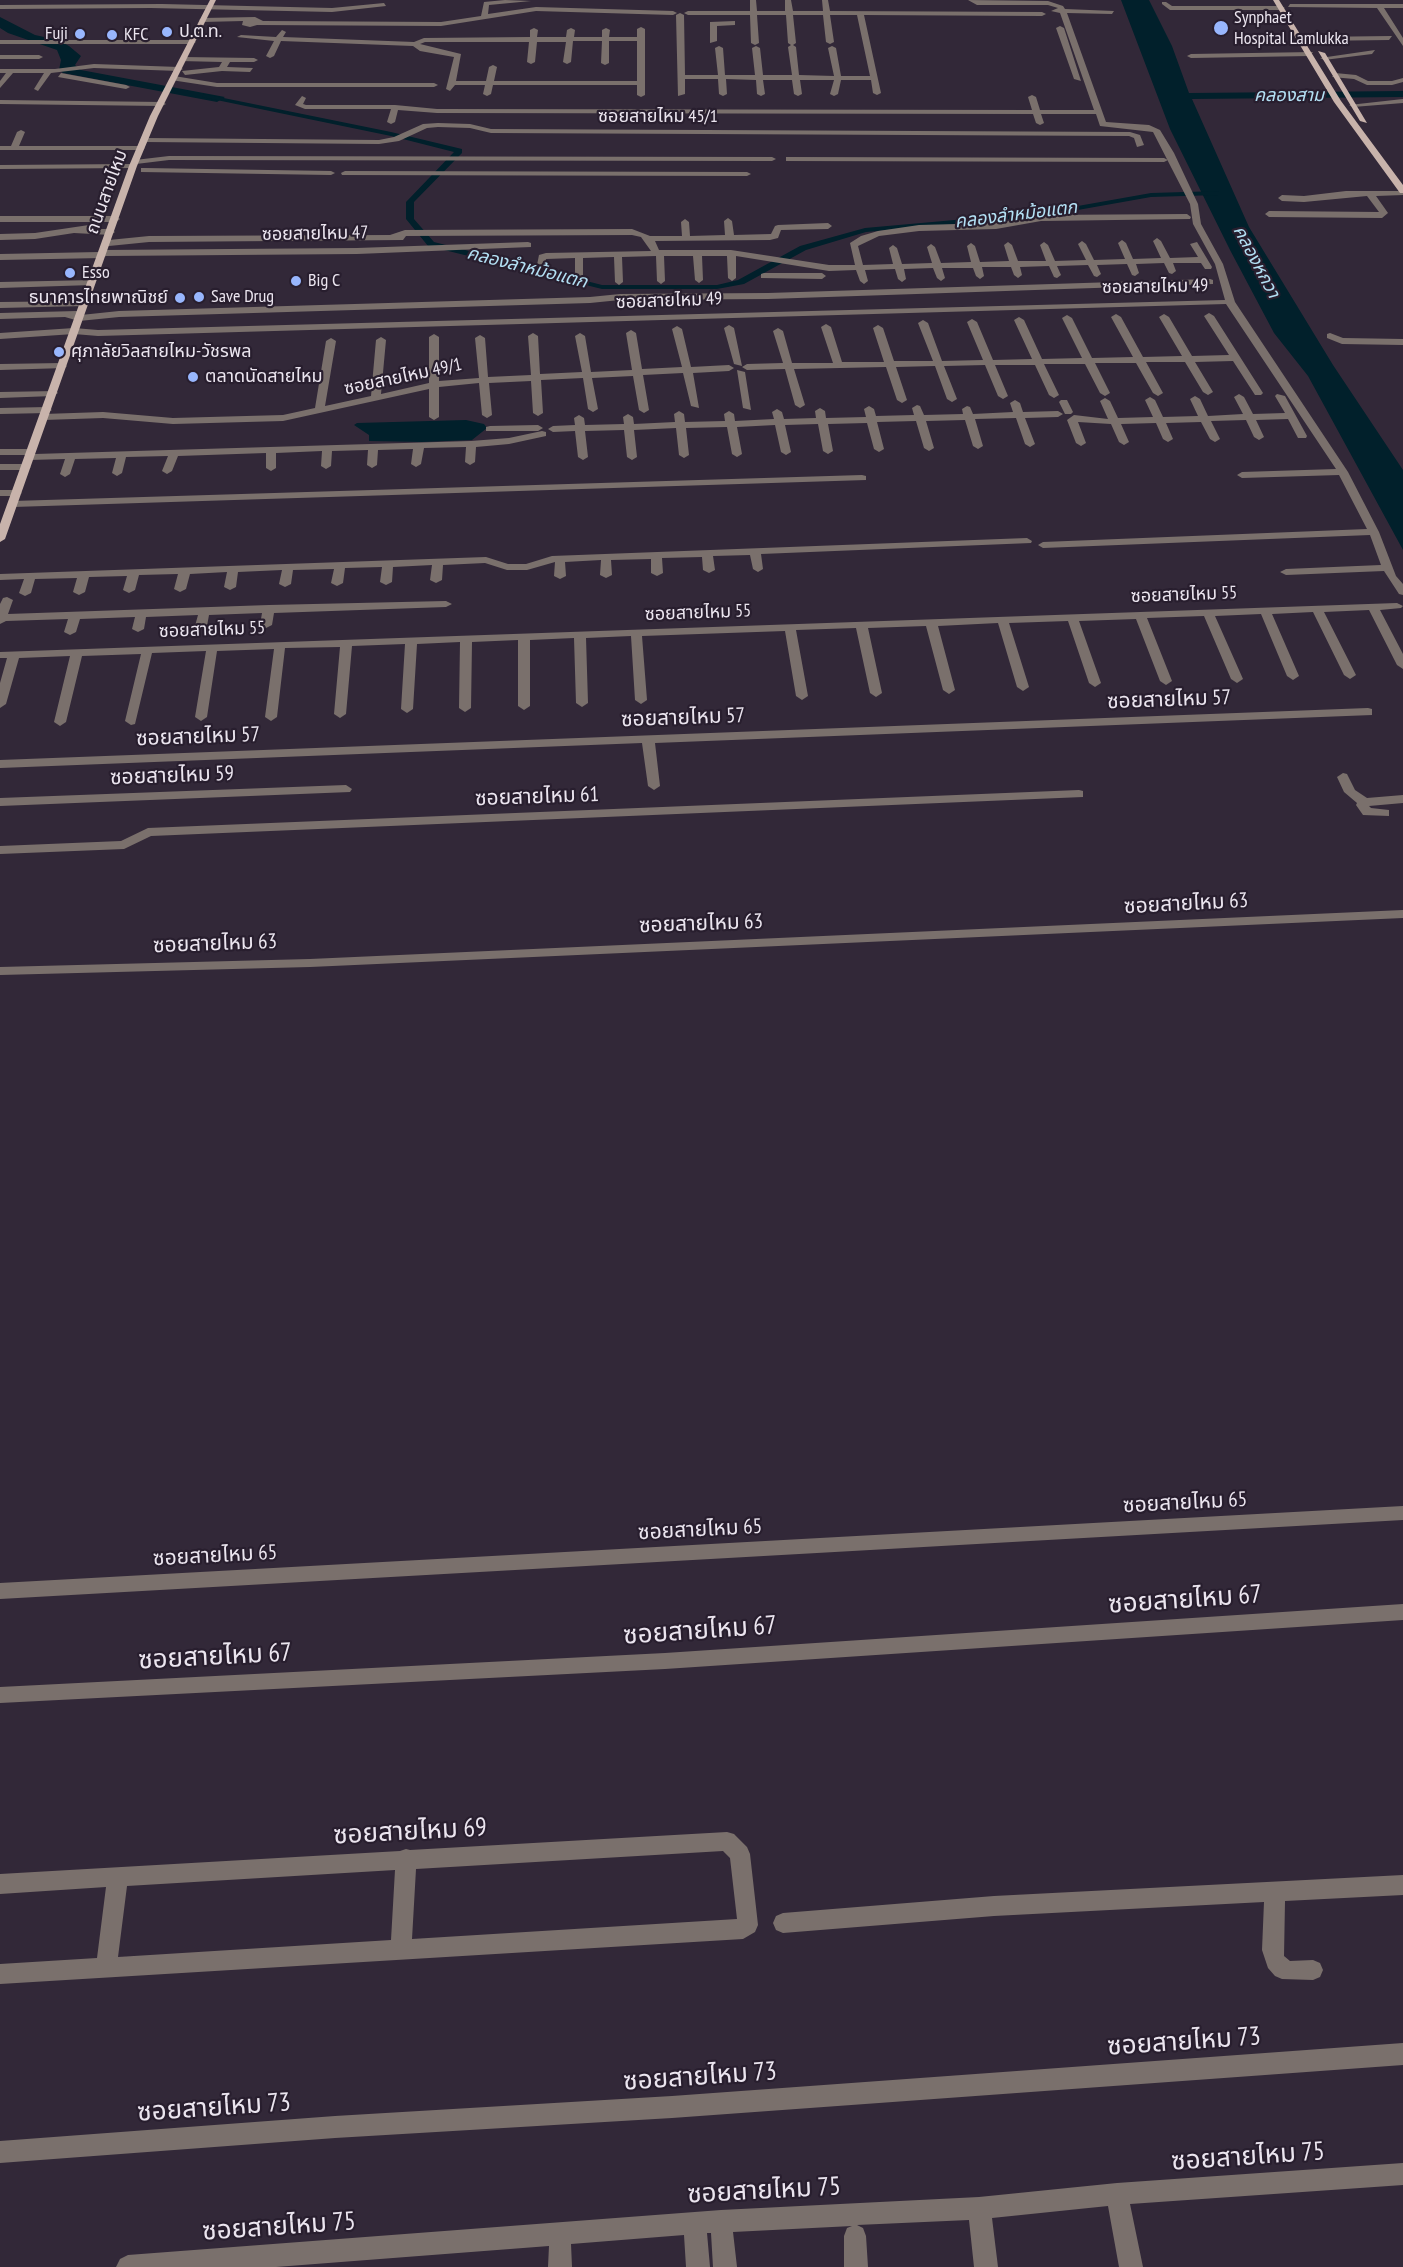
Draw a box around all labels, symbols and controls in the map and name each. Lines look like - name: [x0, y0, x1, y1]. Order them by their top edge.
- place label: Synphaet Hospital Lamlukka: [1234, 7, 1349, 50]
- marker: Synphaet Hospital Lamlukka: [1212, 19, 1230, 37]
- place label: ป.ต.ท.: [179, 21, 222, 43]
- place label: Fuji: [45, 23, 68, 45]
- place label: KFC: [124, 24, 149, 46]
- marker: ป.ต.ท.: [160, 25, 174, 39]
- marker: Fuji: [73, 27, 87, 41]
- marker: KFC: [105, 28, 119, 42]
- water label: คลองสาม: [1254, 85, 1324, 107]
- street label: ซอยสายไหม 45/1: [598, 106, 718, 128]
- street label: ถนนสายไหม: [82, 147, 132, 237]
- water label: คลองลำหม้อแตก: [954, 197, 1078, 233]
- street label: ซอยสายไหม 47: [262, 222, 368, 246]
- water label: คลองหกวา: [1228, 222, 1284, 302]
- water label: คลองลำหม้อแตก: [465, 243, 589, 293]
- place label: Esso: [82, 262, 110, 284]
- marker: Esso: [63, 266, 77, 280]
- place label: Big C: [308, 270, 340, 292]
- marker: Big C: [289, 274, 303, 288]
- street label: ซอยสายไหม 49: [1102, 275, 1208, 299]
- place label: Save Drug: [211, 286, 274, 308]
- place label: ธนาคารไทยพาณิชย์: [29, 287, 168, 309]
- street label: ซอยสายไหม 49: [615, 288, 723, 314]
- marker: Save Drug: [192, 290, 206, 304]
- marker: ธนาคารไทยพาณิชย์: [173, 291, 187, 305]
- place label: ศุภาลัยวิลสายไหม-วัชรพล: [71, 341, 252, 363]
- marker: ศุภาลัยวิลสายไหม-วัชรพล: [52, 345, 66, 359]
- street label: ซอยสายไหม 49/1: [342, 354, 464, 400]
- place label: ตลาดนัดสายไหม: [205, 366, 323, 388]
- marker: ตลาดนัดสายไหม: [186, 370, 200, 384]
- street label: ซอยสายไหม 55: [1130, 582, 1238, 608]
- street label: ซอยสายไหม 55: [644, 600, 752, 626]
- street label: ซอยสายไหม 55: [158, 617, 266, 643]
- street label: ซอยสายไหม 57: [1107, 685, 1231, 715]
- street label: ซอยสายไหม 57: [621, 703, 745, 733]
- street label: ซอยสายไหม 57: [136, 722, 260, 752]
- street label: ซอยสายไหม 59: [110, 761, 234, 791]
- street label: ซอยสายไหม 61: [475, 782, 599, 812]
- street label: ซอยสายไหม 63: [1123, 888, 1249, 920]
- street label: ซอยสายไหม 63: [639, 909, 763, 939]
- street label: ซอยสายไหม 63: [153, 929, 277, 959]
- street label: ซอยสายไหม 65: [1122, 1487, 1248, 1519]
- street label: ซอยสายไหม 65: [637, 1514, 763, 1546]
- street label: ซอยสายไหม 65: [152, 1540, 278, 1572]
- street label: ซอยสายไหม 67: [1107, 1579, 1263, 1621]
- street label: ซอยสายไหม 67: [622, 1610, 778, 1652]
- street label: ซอยสายไหม 67: [137, 1637, 293, 1677]
- street label: ซอยสายไหม 69: [332, 1812, 488, 1852]
- street label: ซอยสายไหม 73: [1106, 2021, 1262, 2063]
- street label: ซอยสายไหม 73: [622, 2056, 778, 2098]
- street label: ซอยสายไหม 73: [136, 2087, 292, 2129]
- street label: ซอยสายไหม 75: [1170, 2136, 1326, 2178]
- street label: ซอยสายไหม 75: [686, 2171, 842, 2211]
- street label: ซอยสายไหม 75: [201, 2206, 357, 2248]

